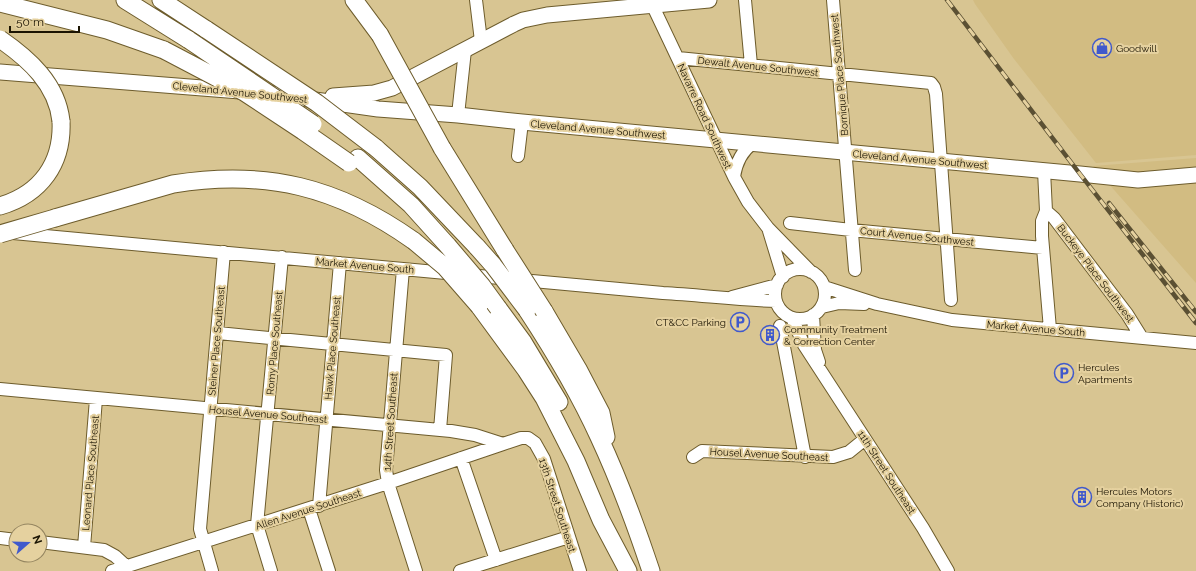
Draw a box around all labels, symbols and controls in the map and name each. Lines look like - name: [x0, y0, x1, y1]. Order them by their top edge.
- scale bar: [10, 8, 79, 34]
- street label: Bornique Place Southwest: [829, 13, 850, 136]
- text: 50 m: [16, 15, 44, 29]
- shop icon: Goodwill: [1091, 37, 1113, 59]
- place label: Goodwill: [1116, 43, 1157, 54]
- street label: Dewalt Avenue Southwest: [697, 55, 819, 78]
- street label: Navarre Road Southwest: [675, 62, 734, 171]
- street label: Cleveland Avenue Southwest: [172, 80, 309, 105]
- street label: Cleveland Avenue Southwest: [530, 118, 667, 141]
- street label: Cleveland Avenue Southwest: [852, 148, 989, 171]
- street label: Buckeye Place Southwest: [1055, 222, 1136, 325]
- street label: Court Avenue Southwest: [859, 225, 975, 248]
- street label: Market Avenue South: [315, 256, 415, 275]
- street label: Steiner Place Southeast: [206, 285, 227, 396]
- street label: Romy Place Southeast: [264, 290, 285, 395]
- street label: Hawk Place Southeast: [323, 295, 343, 400]
- parking icon: CT&CC Parking: [729, 311, 751, 333]
- place label: CT&CC Parking: [656, 317, 726, 328]
- street label: Market Avenue South: [986, 319, 1086, 338]
- building icon: Community Treatment & Correction Center: [759, 324, 781, 346]
- place label: Community Treatment & Correction Center: [784, 324, 888, 347]
- parking icon: Hercules Apartments: [1053, 362, 1075, 384]
- place label: Hercules Apartments: [1078, 362, 1132, 385]
- street label: 14th Street Southeast: [382, 372, 399, 471]
- street label: Housel Avenue Southeast: [208, 404, 328, 425]
- street label: Leonard Place Southeast: [80, 414, 101, 531]
- street label: 11th Street Southeast: [855, 429, 918, 517]
- street label: Housel Avenue Southeast: [709, 446, 829, 463]
- street label: 13th Street Southeast: [537, 457, 578, 554]
- building icon: Hercules Motors Company (Historic): [1071, 486, 1093, 508]
- place label: Hercules Motors Company (Historic): [1096, 486, 1184, 509]
- street label: Allen Avenue Southeast: [254, 487, 363, 532]
- north arrow: [8, 523, 48, 563]
- text: N: [29, 534, 44, 546]

